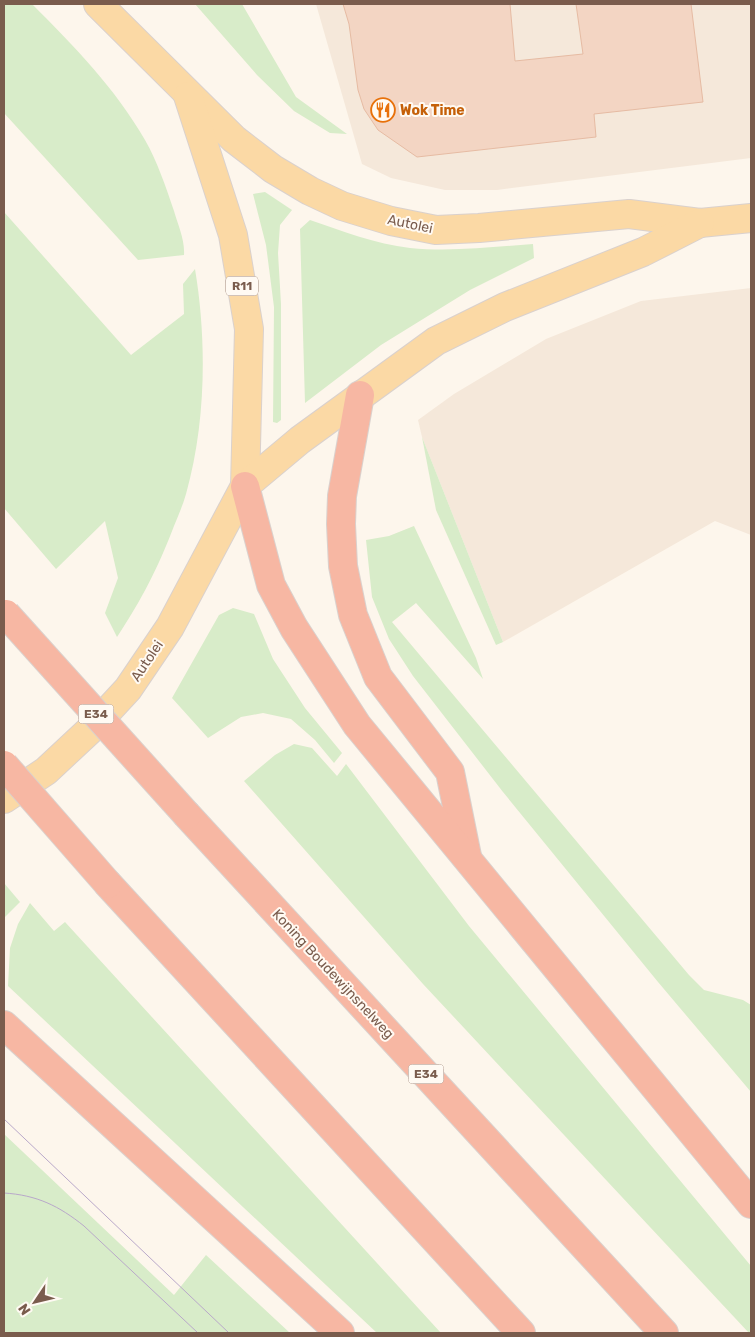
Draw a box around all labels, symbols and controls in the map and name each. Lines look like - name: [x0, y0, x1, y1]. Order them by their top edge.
- restaurant icon: Wok Time: [370, 97, 396, 123]
- place label: Wok Time: [400, 102, 465, 119]
- street label: Autolei: [386, 211, 434, 237]
- road number: R11: [226, 276, 258, 296]
- street label: Autolei: [127, 637, 167, 685]
- road number: E34: [78, 704, 114, 724]
- street label: Koning Boudewijnsnelweg: [269, 906, 397, 1042]
- road number: E34: [408, 1064, 444, 1084]
- north arrow: [10, 1277, 60, 1327]
- text: N: [15, 1300, 35, 1318]

